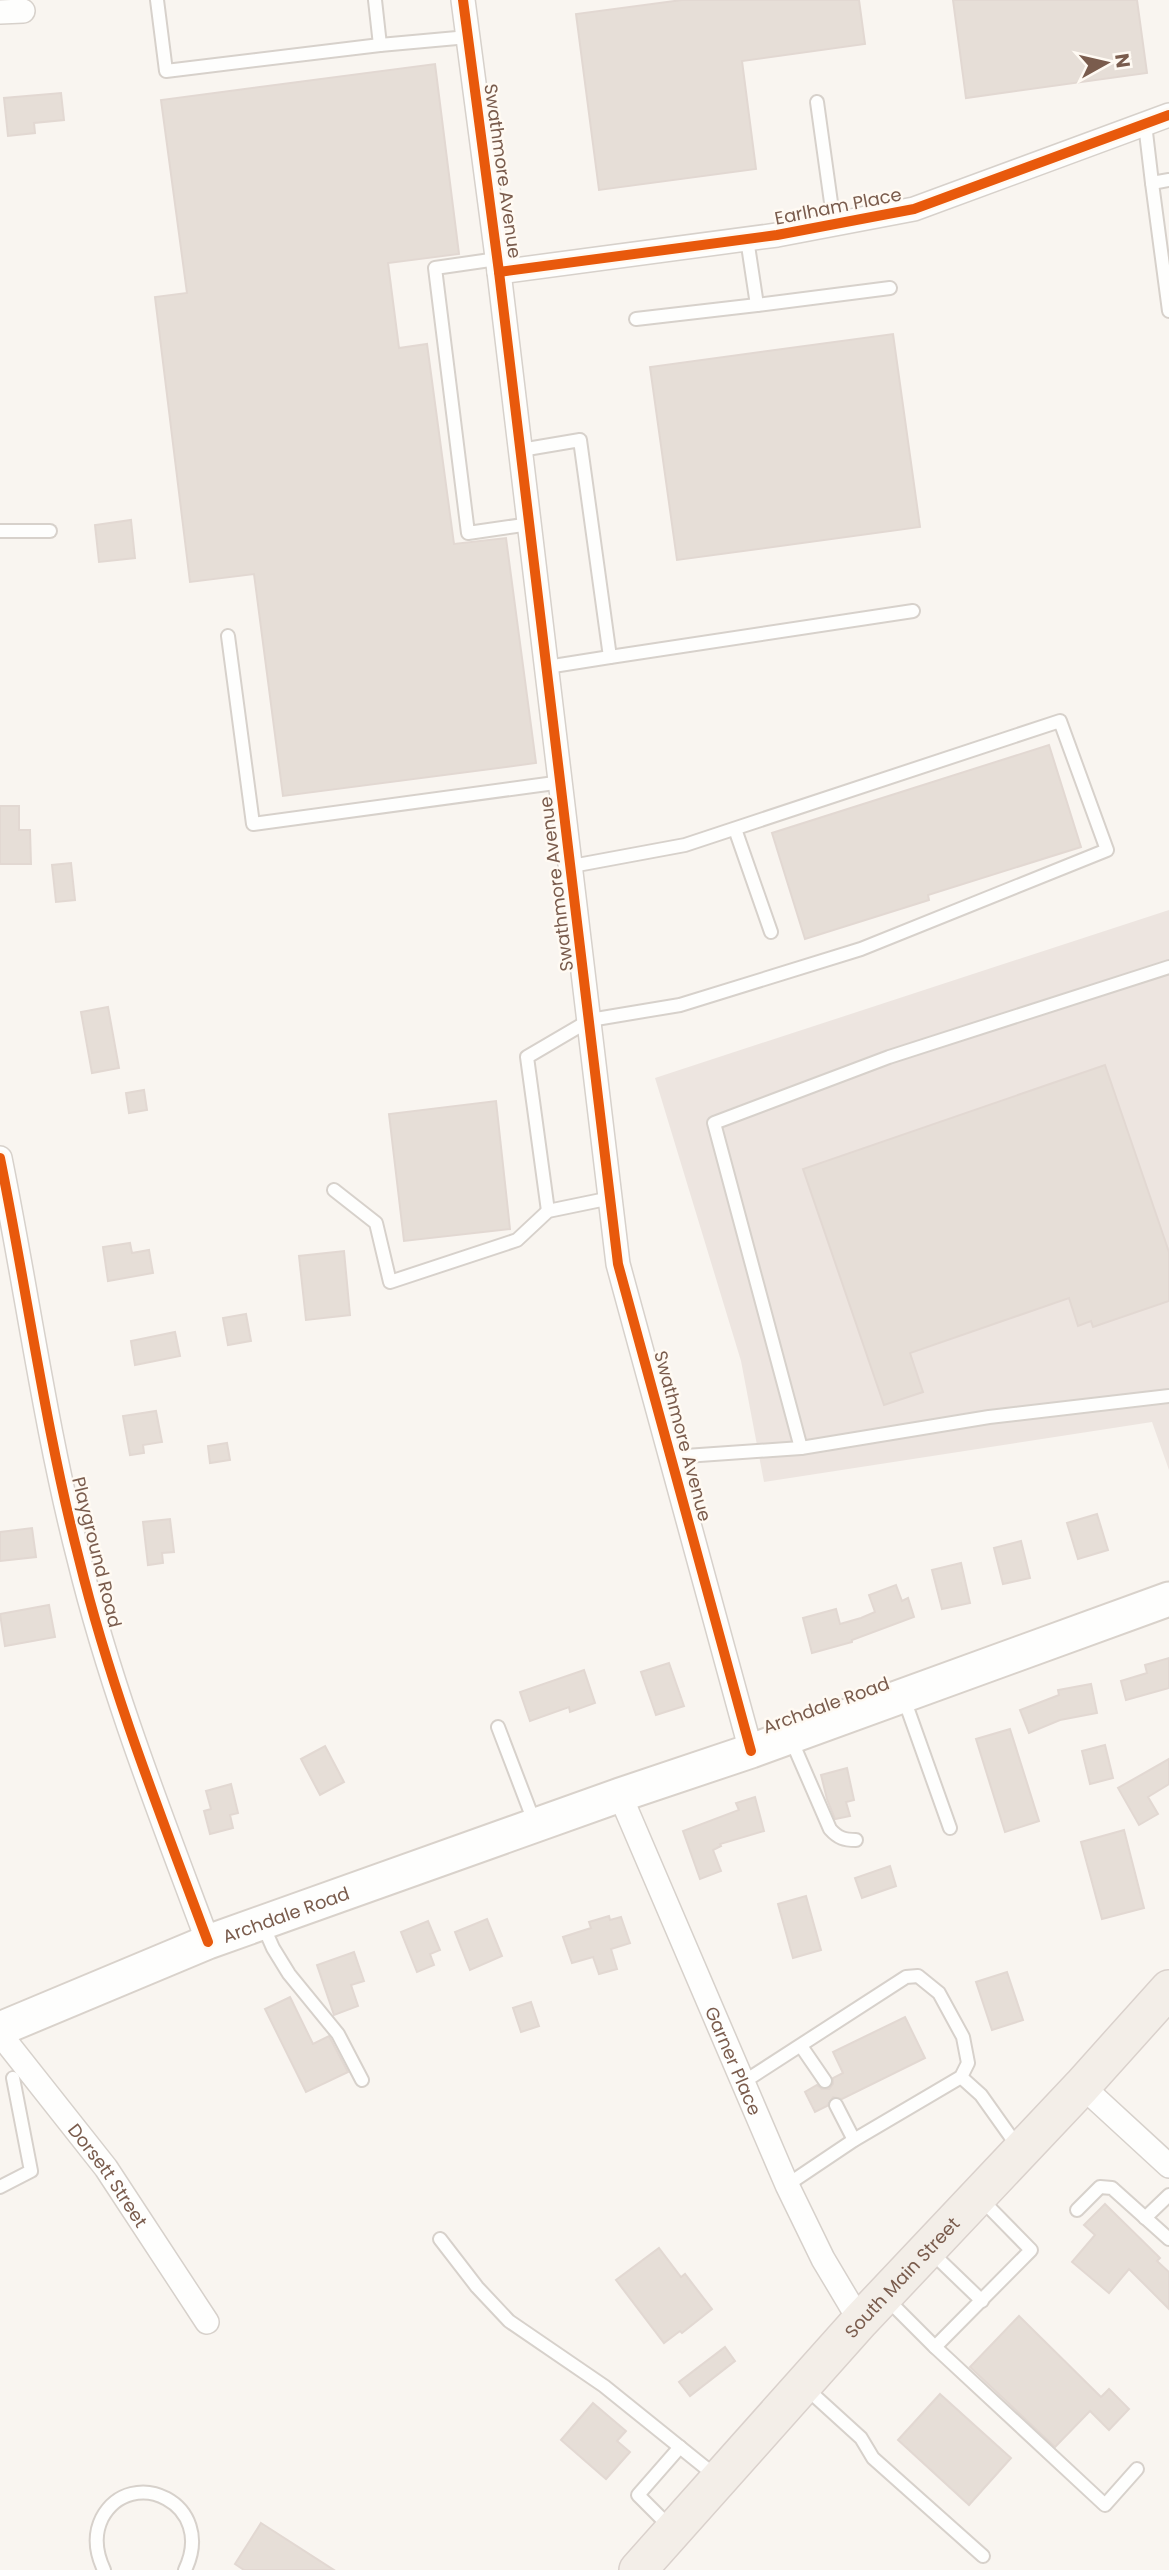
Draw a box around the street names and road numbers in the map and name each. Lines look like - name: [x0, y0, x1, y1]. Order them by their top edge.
- street label: Swathmore Avenue: [478, 82, 528, 260]
- street label: Earlham Place: [772, 181, 904, 231]
- street label: Swathmore Avenue: [533, 795, 579, 973]
- street label: Swathmore Avenue: [648, 1348, 718, 1524]
- street label: Playground Road: [66, 1474, 128, 1630]
- street label: Archdale Road: [759, 1671, 893, 1739]
- street label: Archdale Road: [219, 1880, 353, 1948]
- street label: Garner Place: [699, 2002, 768, 2119]
- street label: Dorsett Street: [63, 2118, 154, 2232]
- street label: South Main Street: [838, 2211, 965, 2343]

